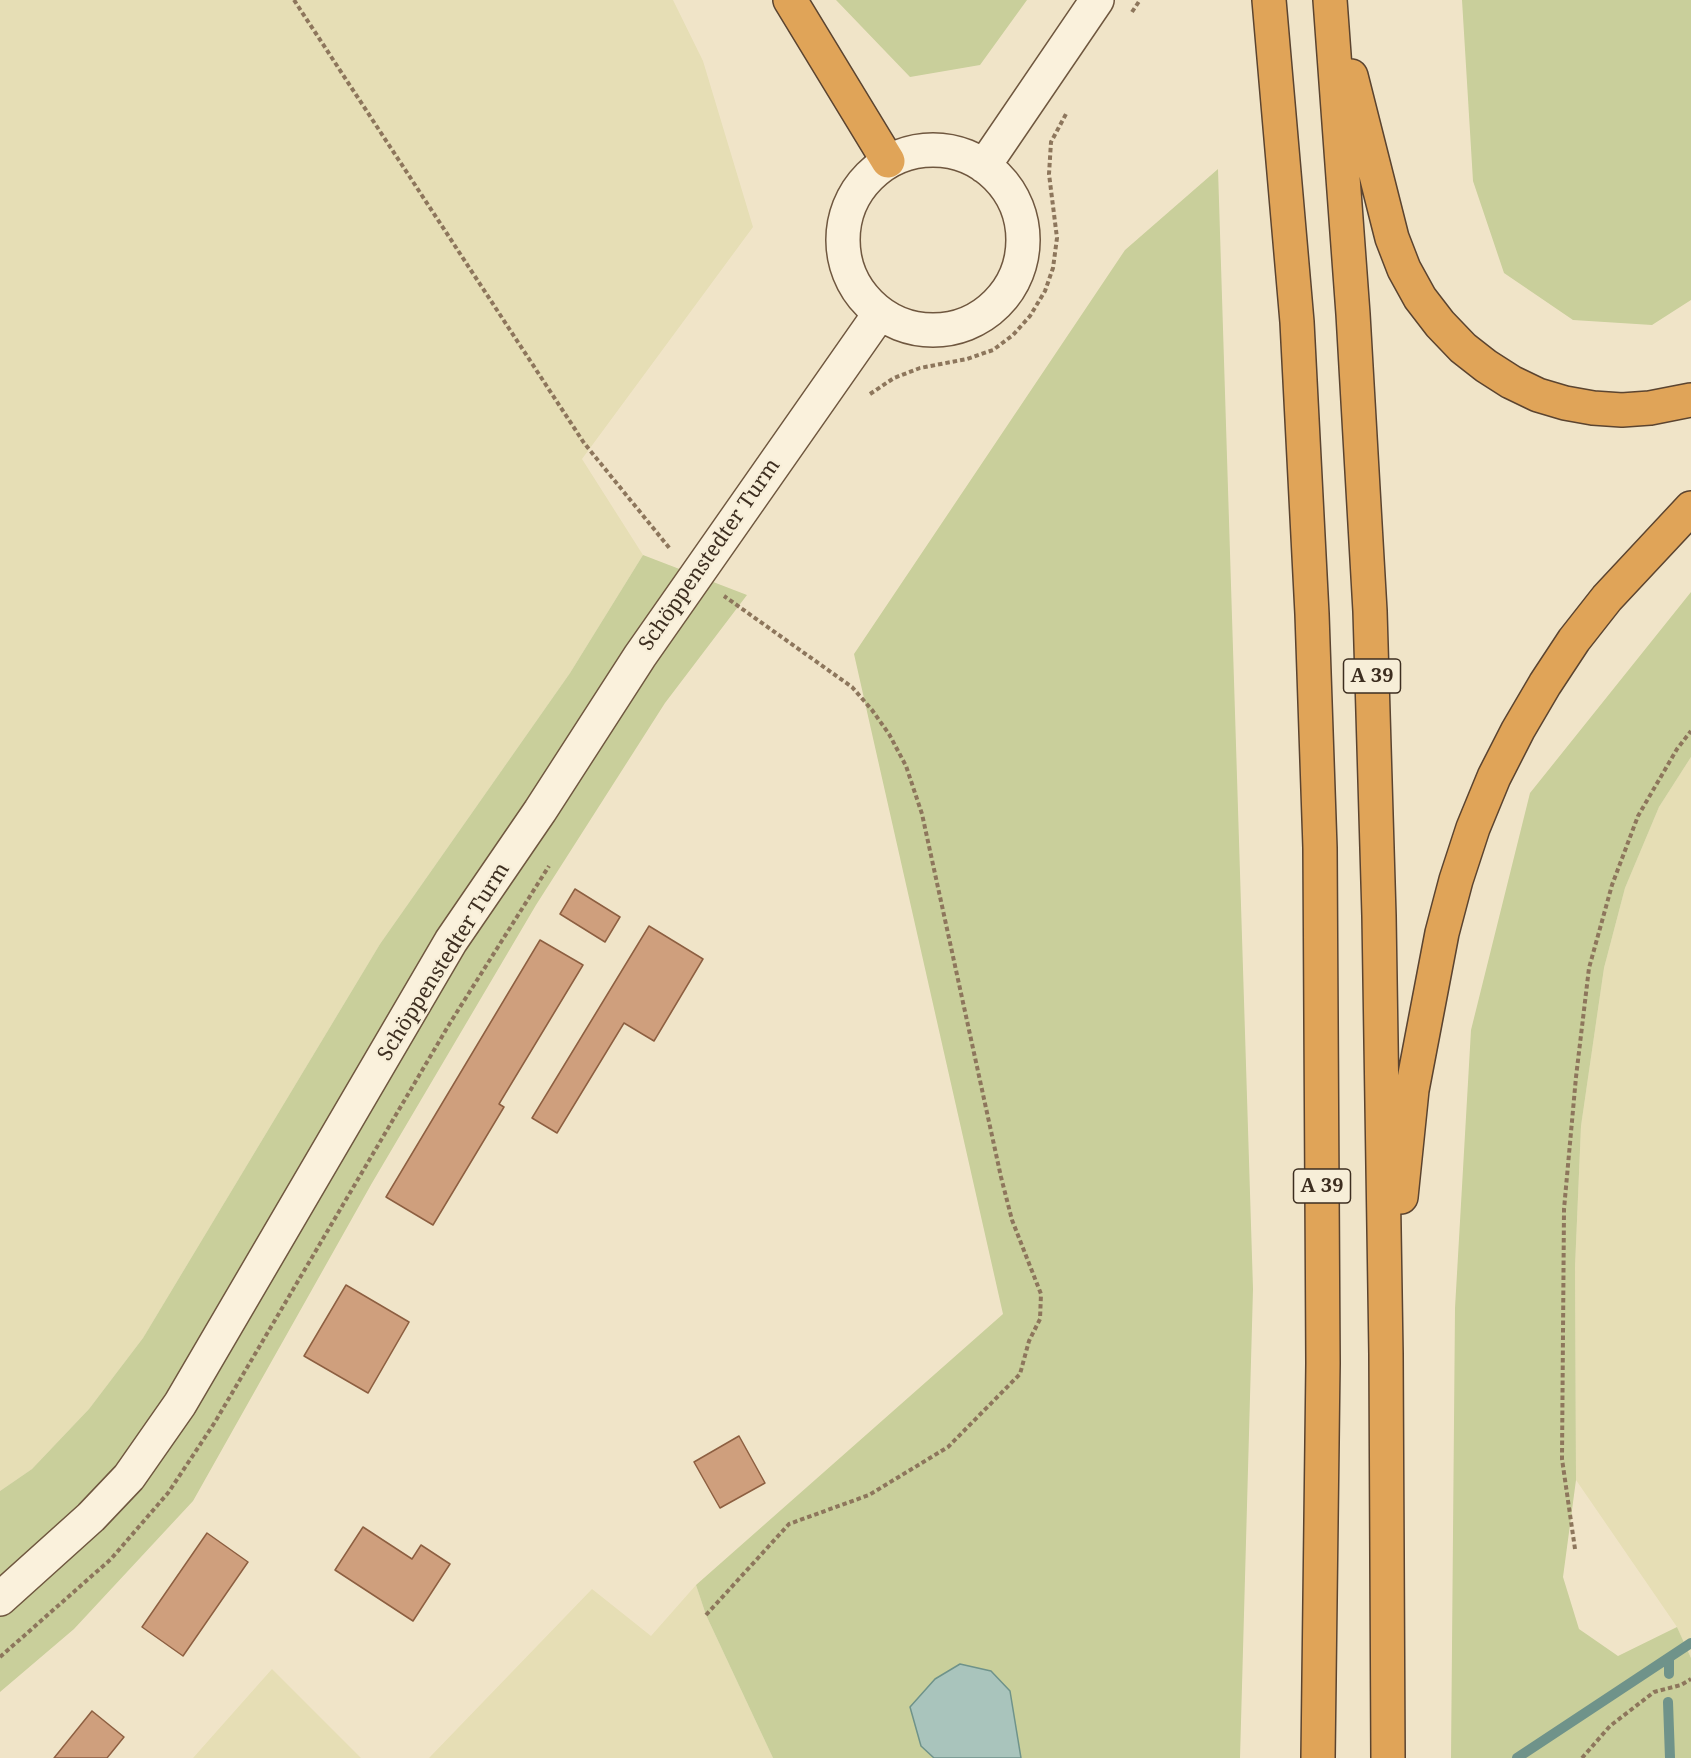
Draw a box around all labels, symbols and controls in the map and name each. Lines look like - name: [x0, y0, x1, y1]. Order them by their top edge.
- street label: Schöppenstedter Turm: [634, 454, 786, 656]
- road number: A 39: [1344, 659, 1400, 693]
- street label: Schöppenstedter Turm: [373, 858, 515, 1066]
- road number: A 39: [1294, 1169, 1350, 1203]

